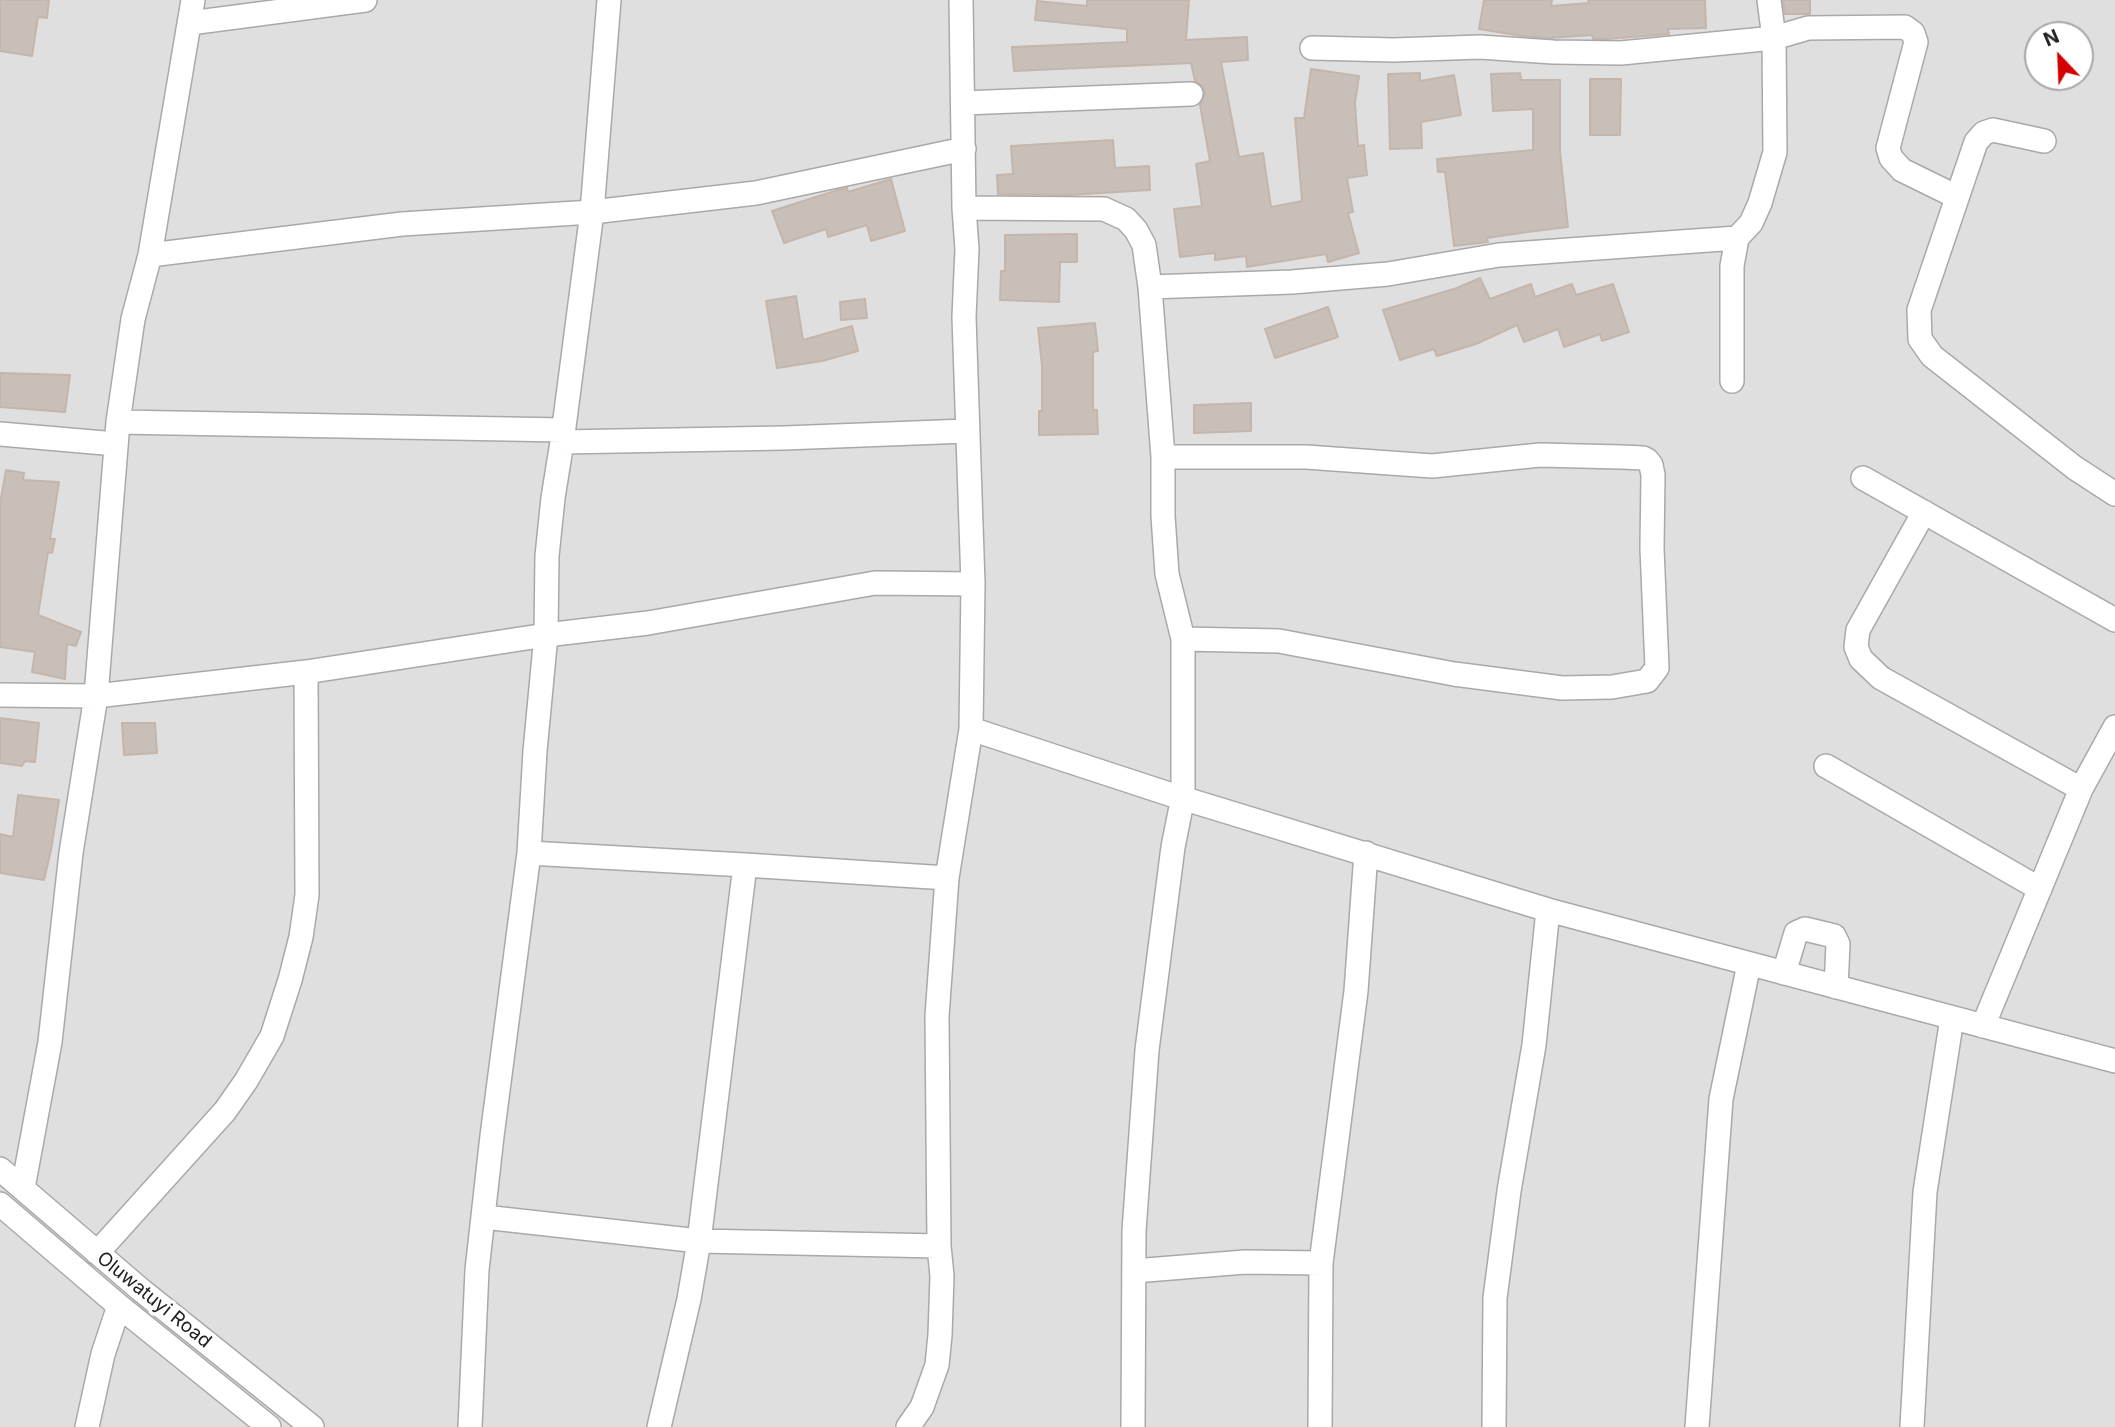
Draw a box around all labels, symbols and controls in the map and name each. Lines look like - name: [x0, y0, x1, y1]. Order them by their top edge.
- north arrow: [2024, 21, 2094, 91]
- text: N: [2040, 25, 2063, 51]
- street label: Oluwatuyi Road: [92, 1247, 216, 1353]

